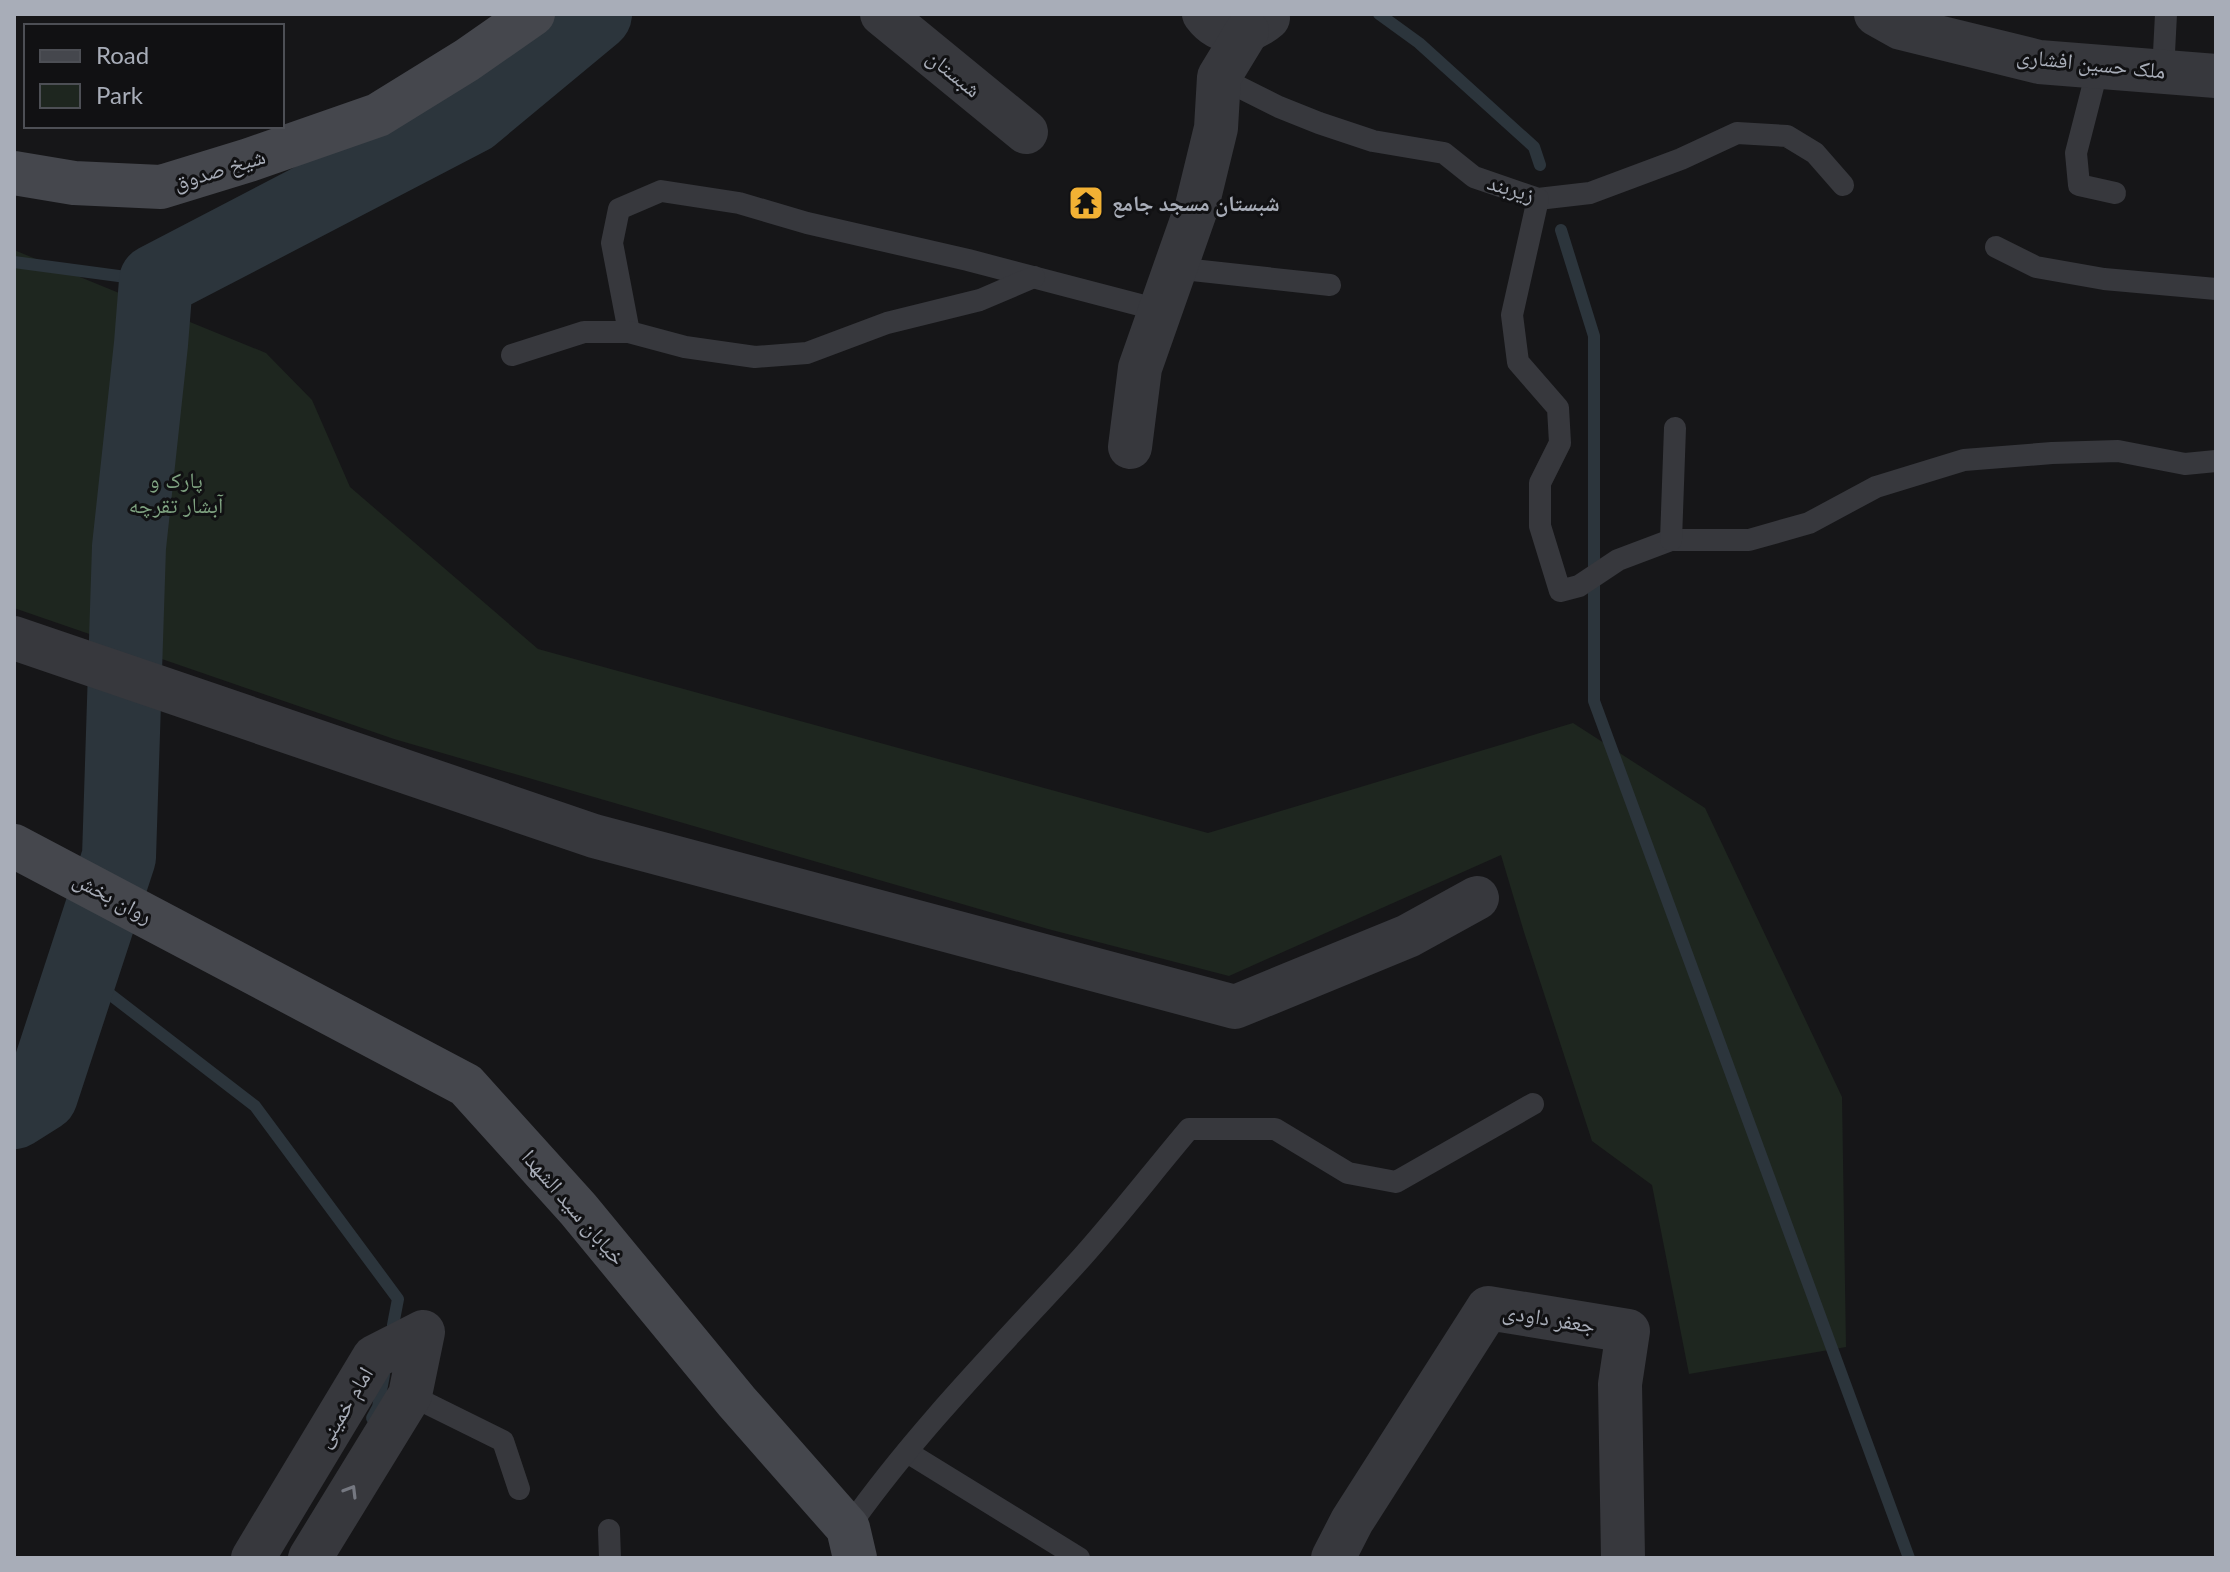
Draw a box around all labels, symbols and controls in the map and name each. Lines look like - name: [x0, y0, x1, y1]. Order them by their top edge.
- legend: [24, 24, 284, 128]
- text: Road: [96, 40, 149, 69]
- street label: ملک حسین افشاری: [2015, 41, 2167, 85]
- street label: شبستان: [921, 43, 987, 103]
- text: Park: [96, 80, 144, 109]
- street label: شیخ صدوق: [170, 142, 268, 196]
- street label: زیربند: [1484, 168, 1538, 207]
- temple icon: شبستان مسجد جامع: [1067, 184, 1105, 222]
- place label: شبستان مسجد جامع: [1112, 189, 1280, 218]
- park label: پارک و آبشار تقرچه: [129, 466, 224, 519]
- street label: روان بخش: [69, 865, 157, 929]
- street label: خیابان سید الشهدا: [516, 1143, 632, 1271]
- street label: جعفر داودی: [1501, 1297, 1597, 1339]
- street label: امام خمینی: [309, 1361, 380, 1453]
- one-way arrow: [341, 1485, 357, 1500]

